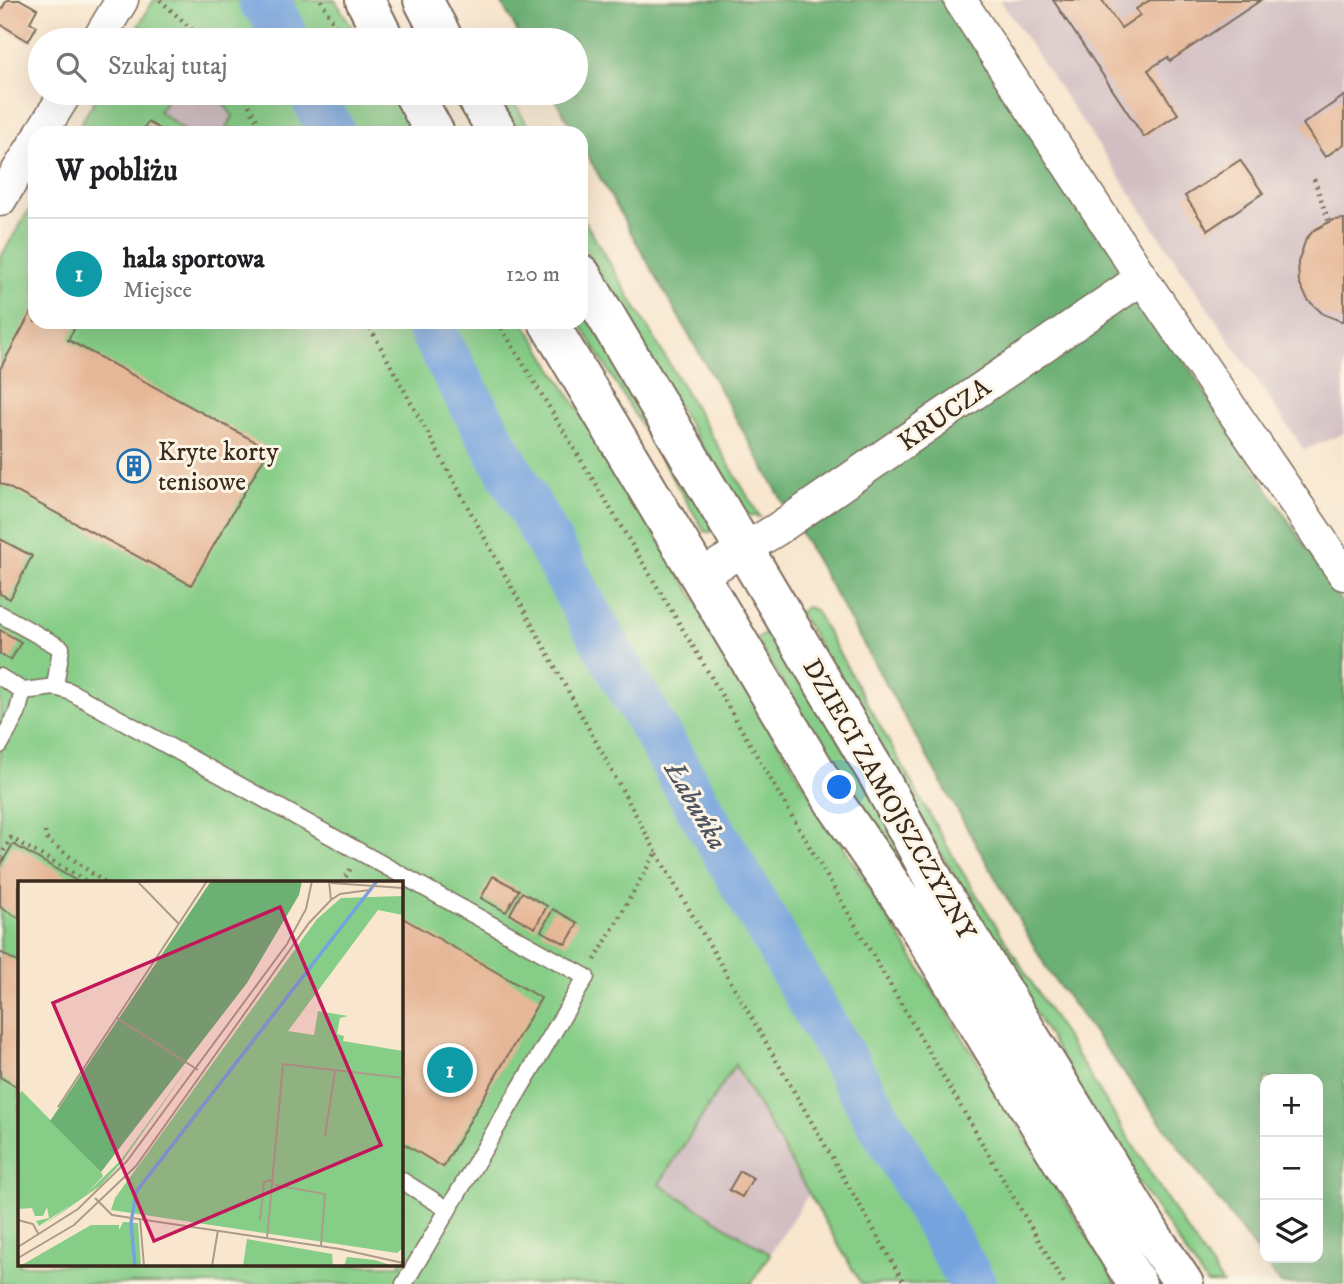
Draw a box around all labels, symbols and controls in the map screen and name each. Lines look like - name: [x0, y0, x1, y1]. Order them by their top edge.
- search box: [28, 28, 588, 105]
- icon: search: [52, 48, 90, 86]
- text: Szukaj tutaj: [108, 50, 228, 83]
- text: W pobliżu: [56, 153, 178, 190]
- text: hala sportowa: [123, 243, 265, 276]
- text: 1: [75, 260, 83, 289]
- text: 120 m: [506, 260, 560, 289]
- text: Miejsce: [123, 276, 192, 305]
- street label: KRUCZA: [892, 371, 998, 459]
- place label: Kryte korty tenisowe: [158, 436, 279, 499]
- building icon: Kryte korty tenisowe: [115, 447, 153, 485]
- street label: DZIECI ZAMOJSZCZYZNY: [795, 653, 983, 947]
- water label: Łabuńka: [655, 754, 735, 856]
- your location: [822, 770, 856, 804]
- inset map: [18, 881, 402, 1266]
- pin: 1: [427, 1044, 473, 1096]
- map controls: [1260, 1074, 1323, 1263]
- button: +: [1260, 1074, 1323, 1137]
- button: −: [1260, 1137, 1323, 1200]
- button: layers: [1260, 1200, 1323, 1263]

